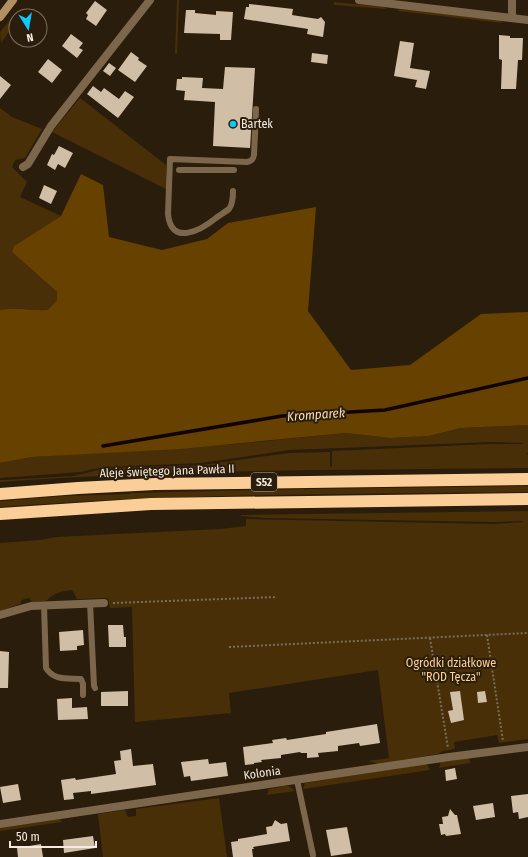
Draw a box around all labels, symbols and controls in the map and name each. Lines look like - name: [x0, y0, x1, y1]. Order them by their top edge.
- north arrow: [8, 8, 48, 48]
- text: N: [25, 30, 34, 44]
- place label: Bartek: [241, 117, 273, 131]
- marker: Bartek: [228, 119, 238, 129]
- water label: Kromparek: [287, 405, 346, 424]
- street label: Aleje świętego Jana Pawła II: [99, 462, 235, 480]
- road number: S52: [251, 473, 277, 491]
- park label: Ogródki działkowe "ROD Tęcza": [406, 656, 496, 684]
- street label: Kolonia: [243, 763, 281, 783]
- scale bar: [10, 823, 96, 849]
- text: 50 m: [16, 830, 40, 844]

